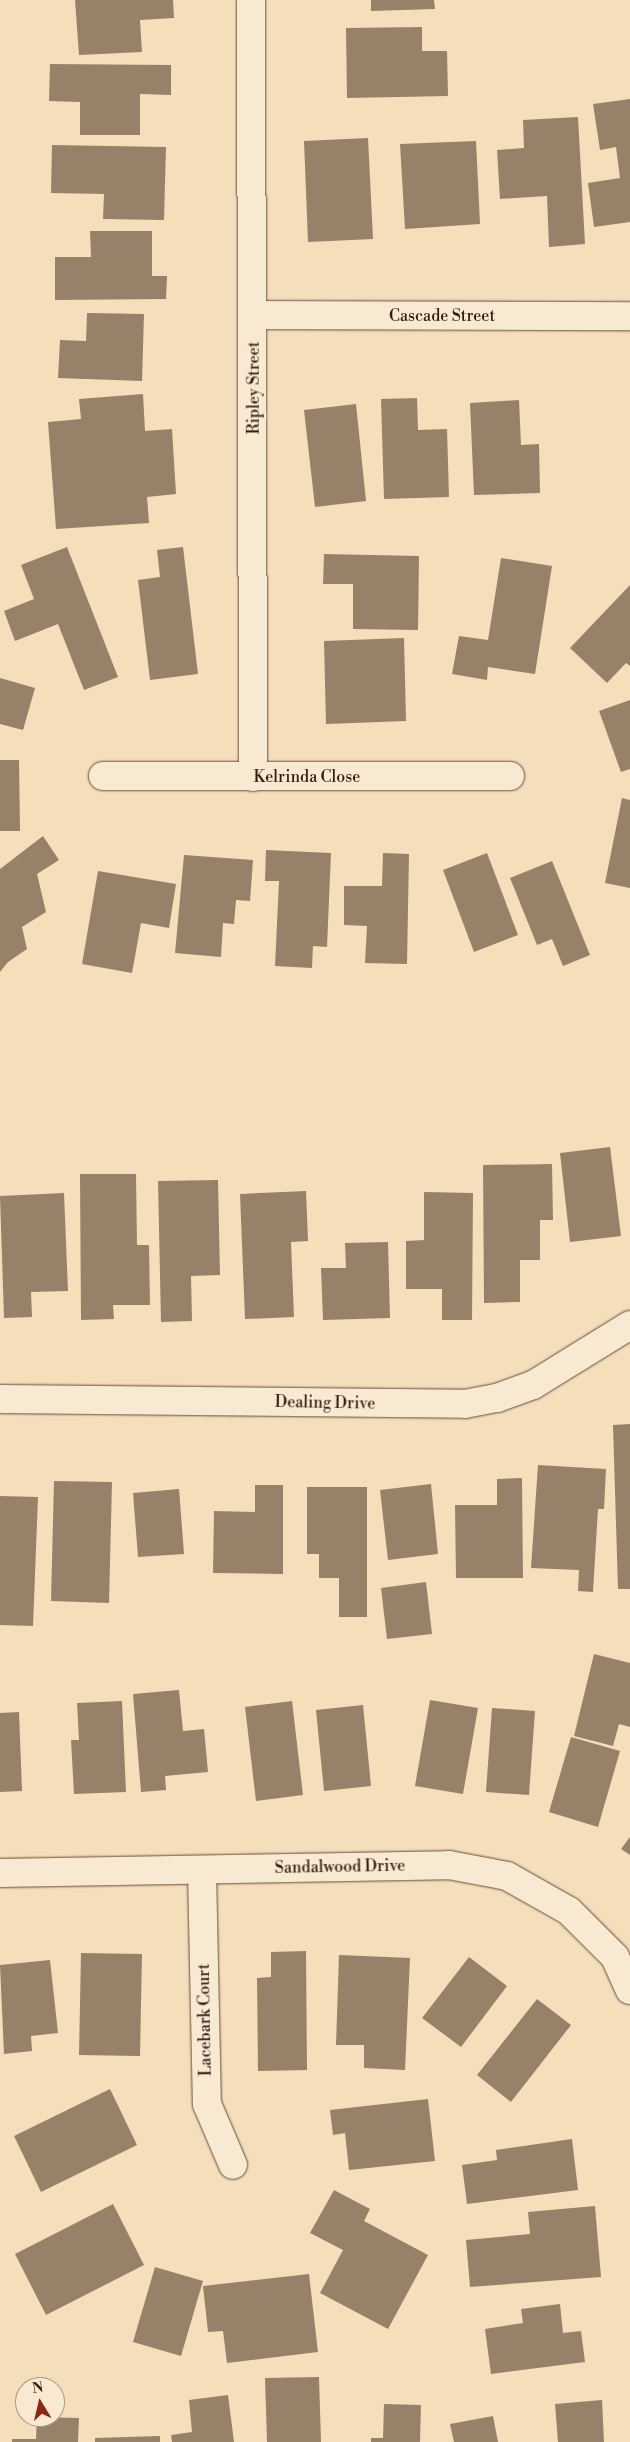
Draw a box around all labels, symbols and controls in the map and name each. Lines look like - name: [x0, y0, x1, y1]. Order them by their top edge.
- street label: Cascade Street: [389, 306, 495, 326]
- street label: Ripley Street: [244, 342, 264, 434]
- street label: Kelrinda Close: [254, 767, 360, 787]
- street label: Dealing Drive: [275, 1393, 375, 1413]
- street label: Sandalwood Drive: [274, 1856, 406, 1878]
- street label: Lacebark Court: [194, 1964, 216, 2076]
- north arrow: [15, 2377, 65, 2427]
- text: N: [31, 2378, 45, 2398]

